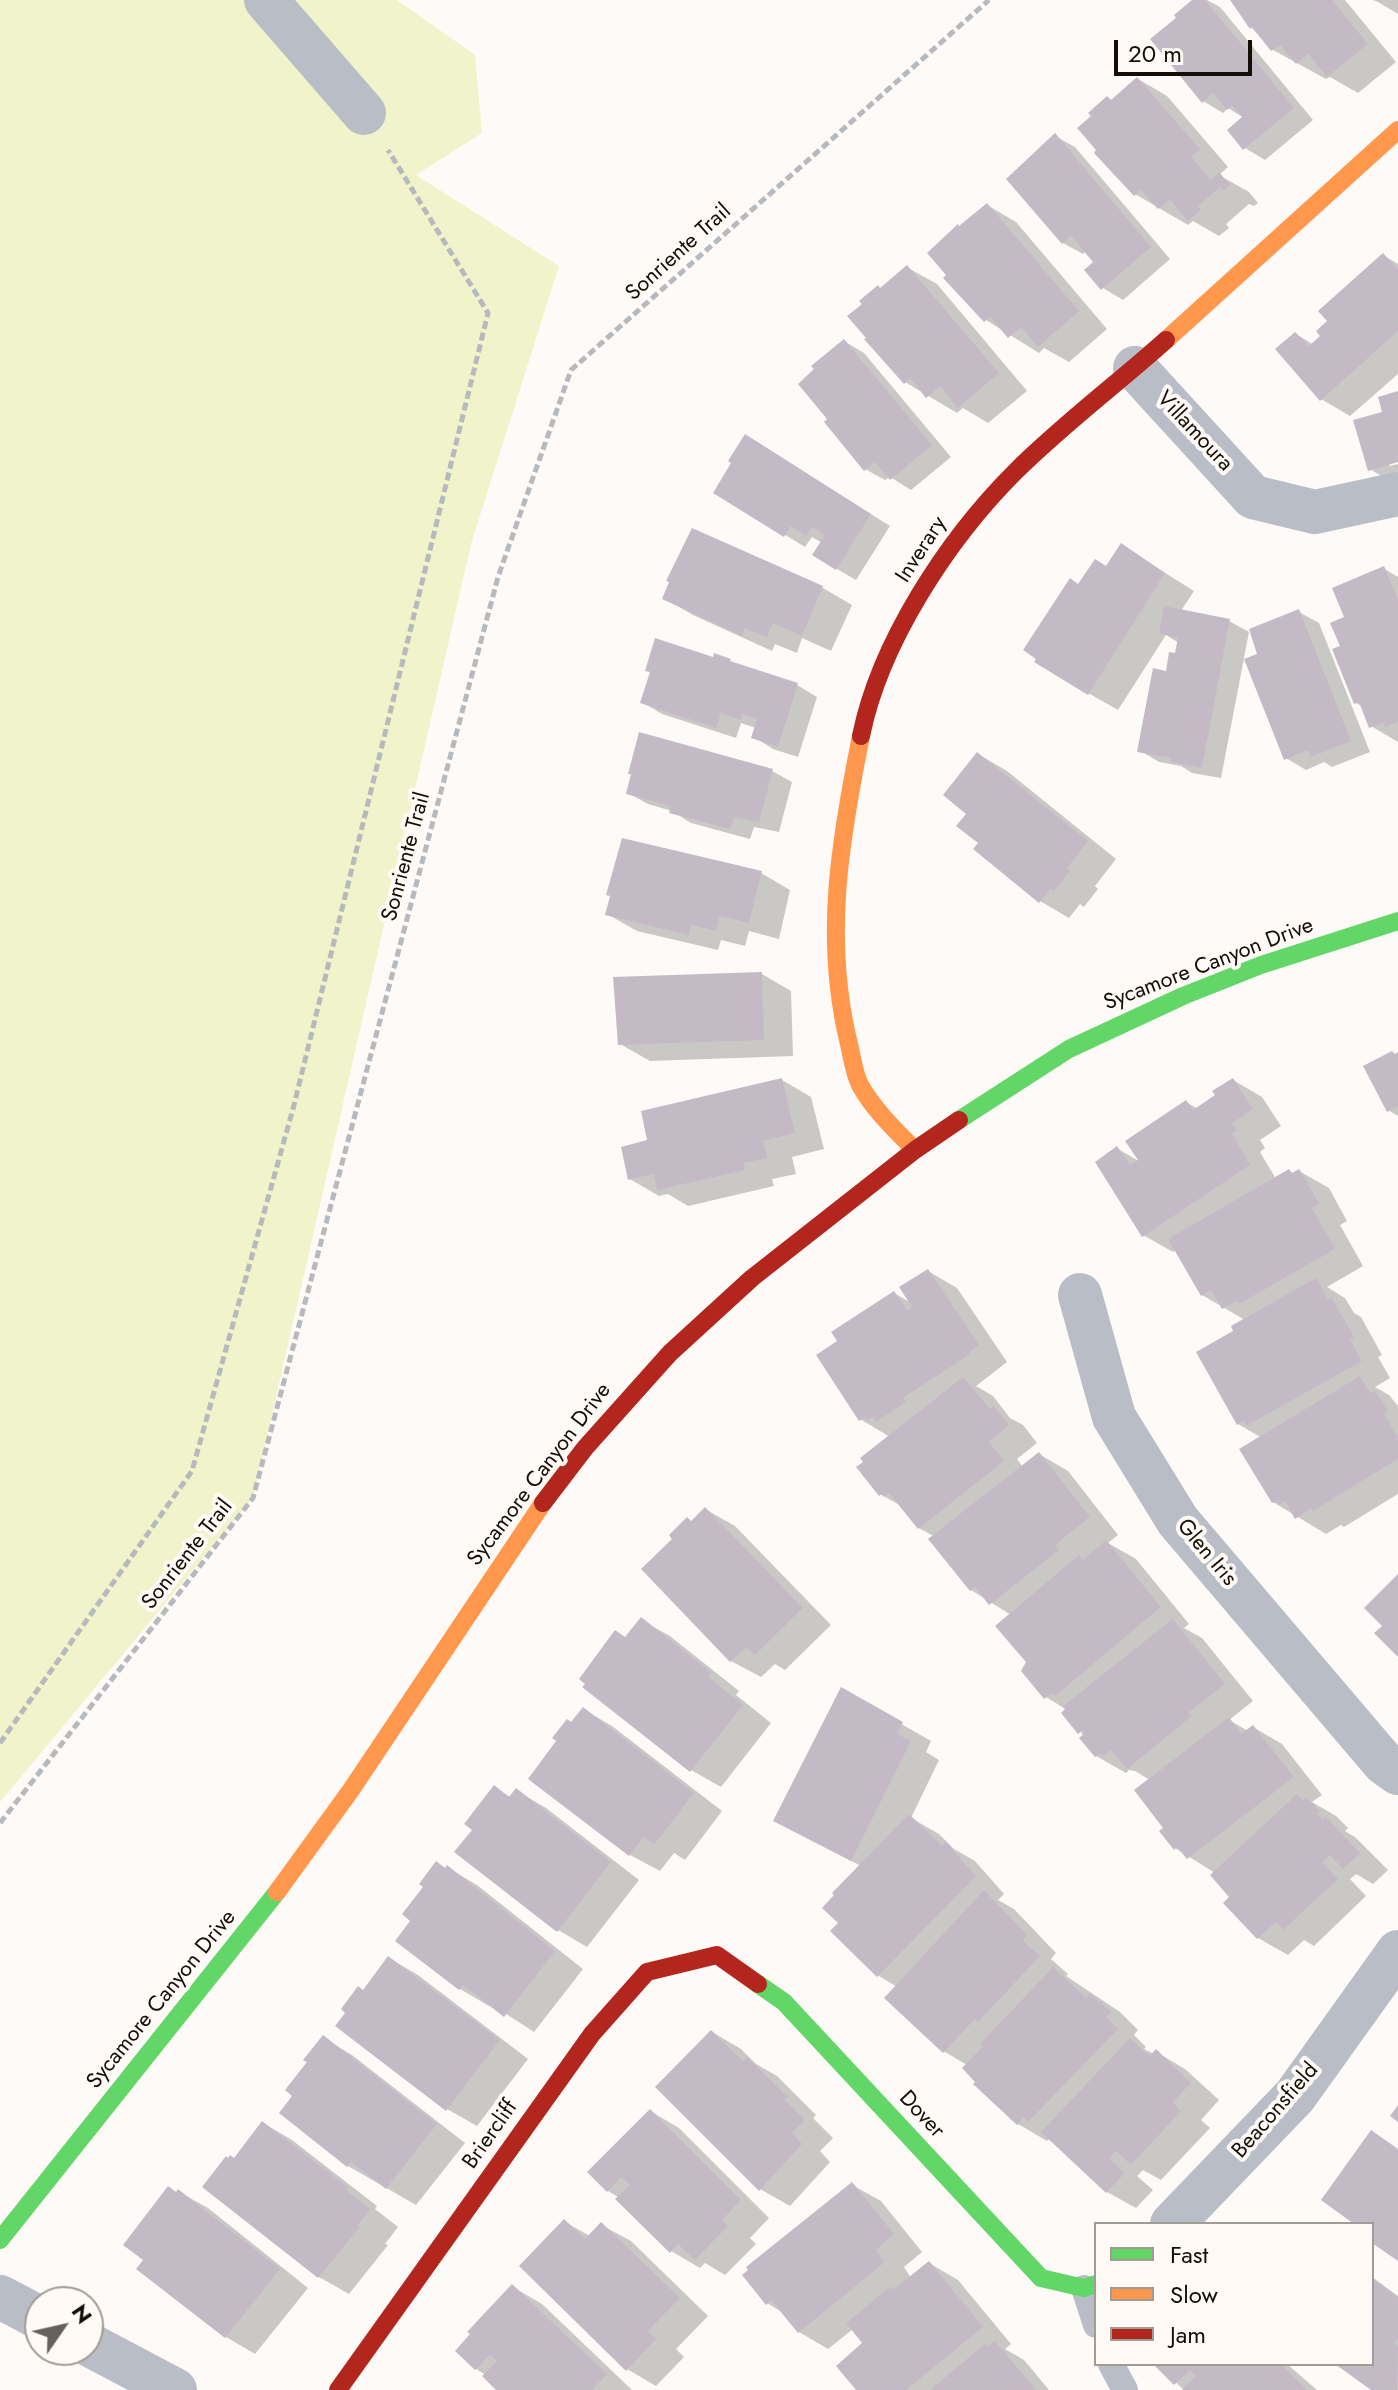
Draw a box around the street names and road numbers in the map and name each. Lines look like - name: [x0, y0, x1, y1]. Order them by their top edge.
- street label: Sonriente Trail: [621, 199, 737, 307]
- street label: Villamoura: [1150, 387, 1238, 477]
- street label: Inverary: [891, 512, 953, 588]
- street label: Sonriente Trail: [377, 790, 437, 924]
- street label: Sycamore Canyon Drive: [1100, 913, 1318, 1017]
- street label: Sycamore Canyon Drive: [463, 1378, 617, 1572]
- street label: Sonriente Trail: [137, 1495, 239, 1615]
- street label: Glen Iris: [1170, 1514, 1242, 1592]
- street label: Sycamore Canyon Drive: [82, 1905, 242, 2095]
- street label: Beaconsfield: [1227, 2058, 1325, 2164]
- street label: Dover: [893, 2086, 949, 2144]
- street label: Briercliff: [458, 2095, 524, 2175]

